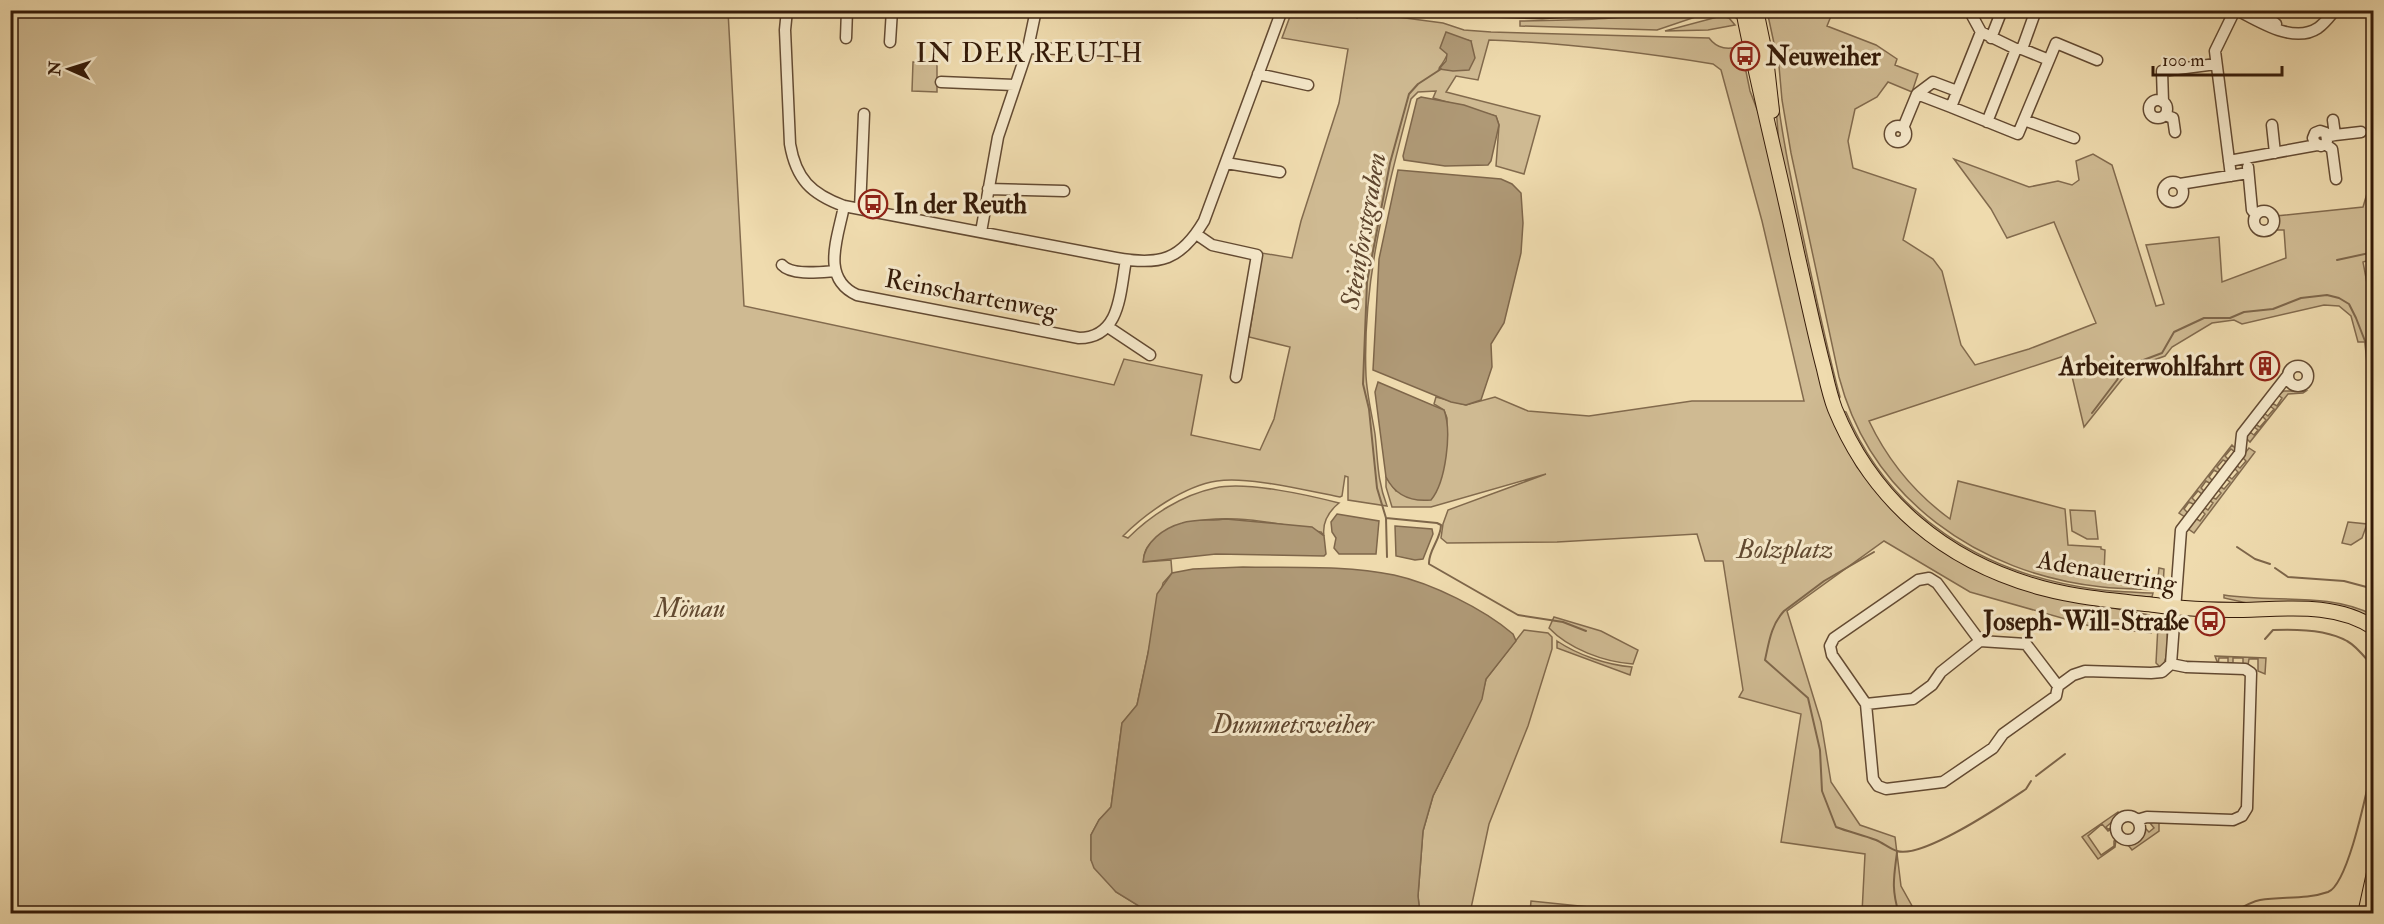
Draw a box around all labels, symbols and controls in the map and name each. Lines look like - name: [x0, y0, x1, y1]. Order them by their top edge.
- district label: IN DER REUTH: [916, 37, 1144, 70]
- north arrow: [39, 39, 99, 99]
- scale bar: [2153, 39, 2282, 77]
- bus stop icon: Neuweiher: [1729, 40, 1761, 72]
- place label: Neuweiher: [1765, 41, 1881, 73]
- text: 100 m: [2162, 49, 2205, 72]
- text: N: [45, 60, 65, 77]
- water label: Steinforstgraben: [1333, 150, 1394, 313]
- bus stop icon: In der Reuth: [857, 188, 889, 220]
- place label: In der Reuth: [894, 189, 1027, 221]
- street label: Reinschartenweg: [882, 263, 1061, 328]
- building icon: Arbeiterwohlfahrt: [2249, 350, 2281, 382]
- place label: Arbeiterwohlfahrt: [2058, 351, 2245, 383]
- park label: Bolzplatz: [1735, 534, 1833, 566]
- street label: Adenauerring: [2034, 544, 2180, 600]
- park label: Mönau: [653, 593, 725, 625]
- bus stop icon: Joseph-Will-Straße: [2194, 605, 2226, 637]
- place label: Joseph-Will-Straße: [1981, 606, 2189, 639]
- water label: Dummetsweiher: [1211, 708, 1376, 741]

